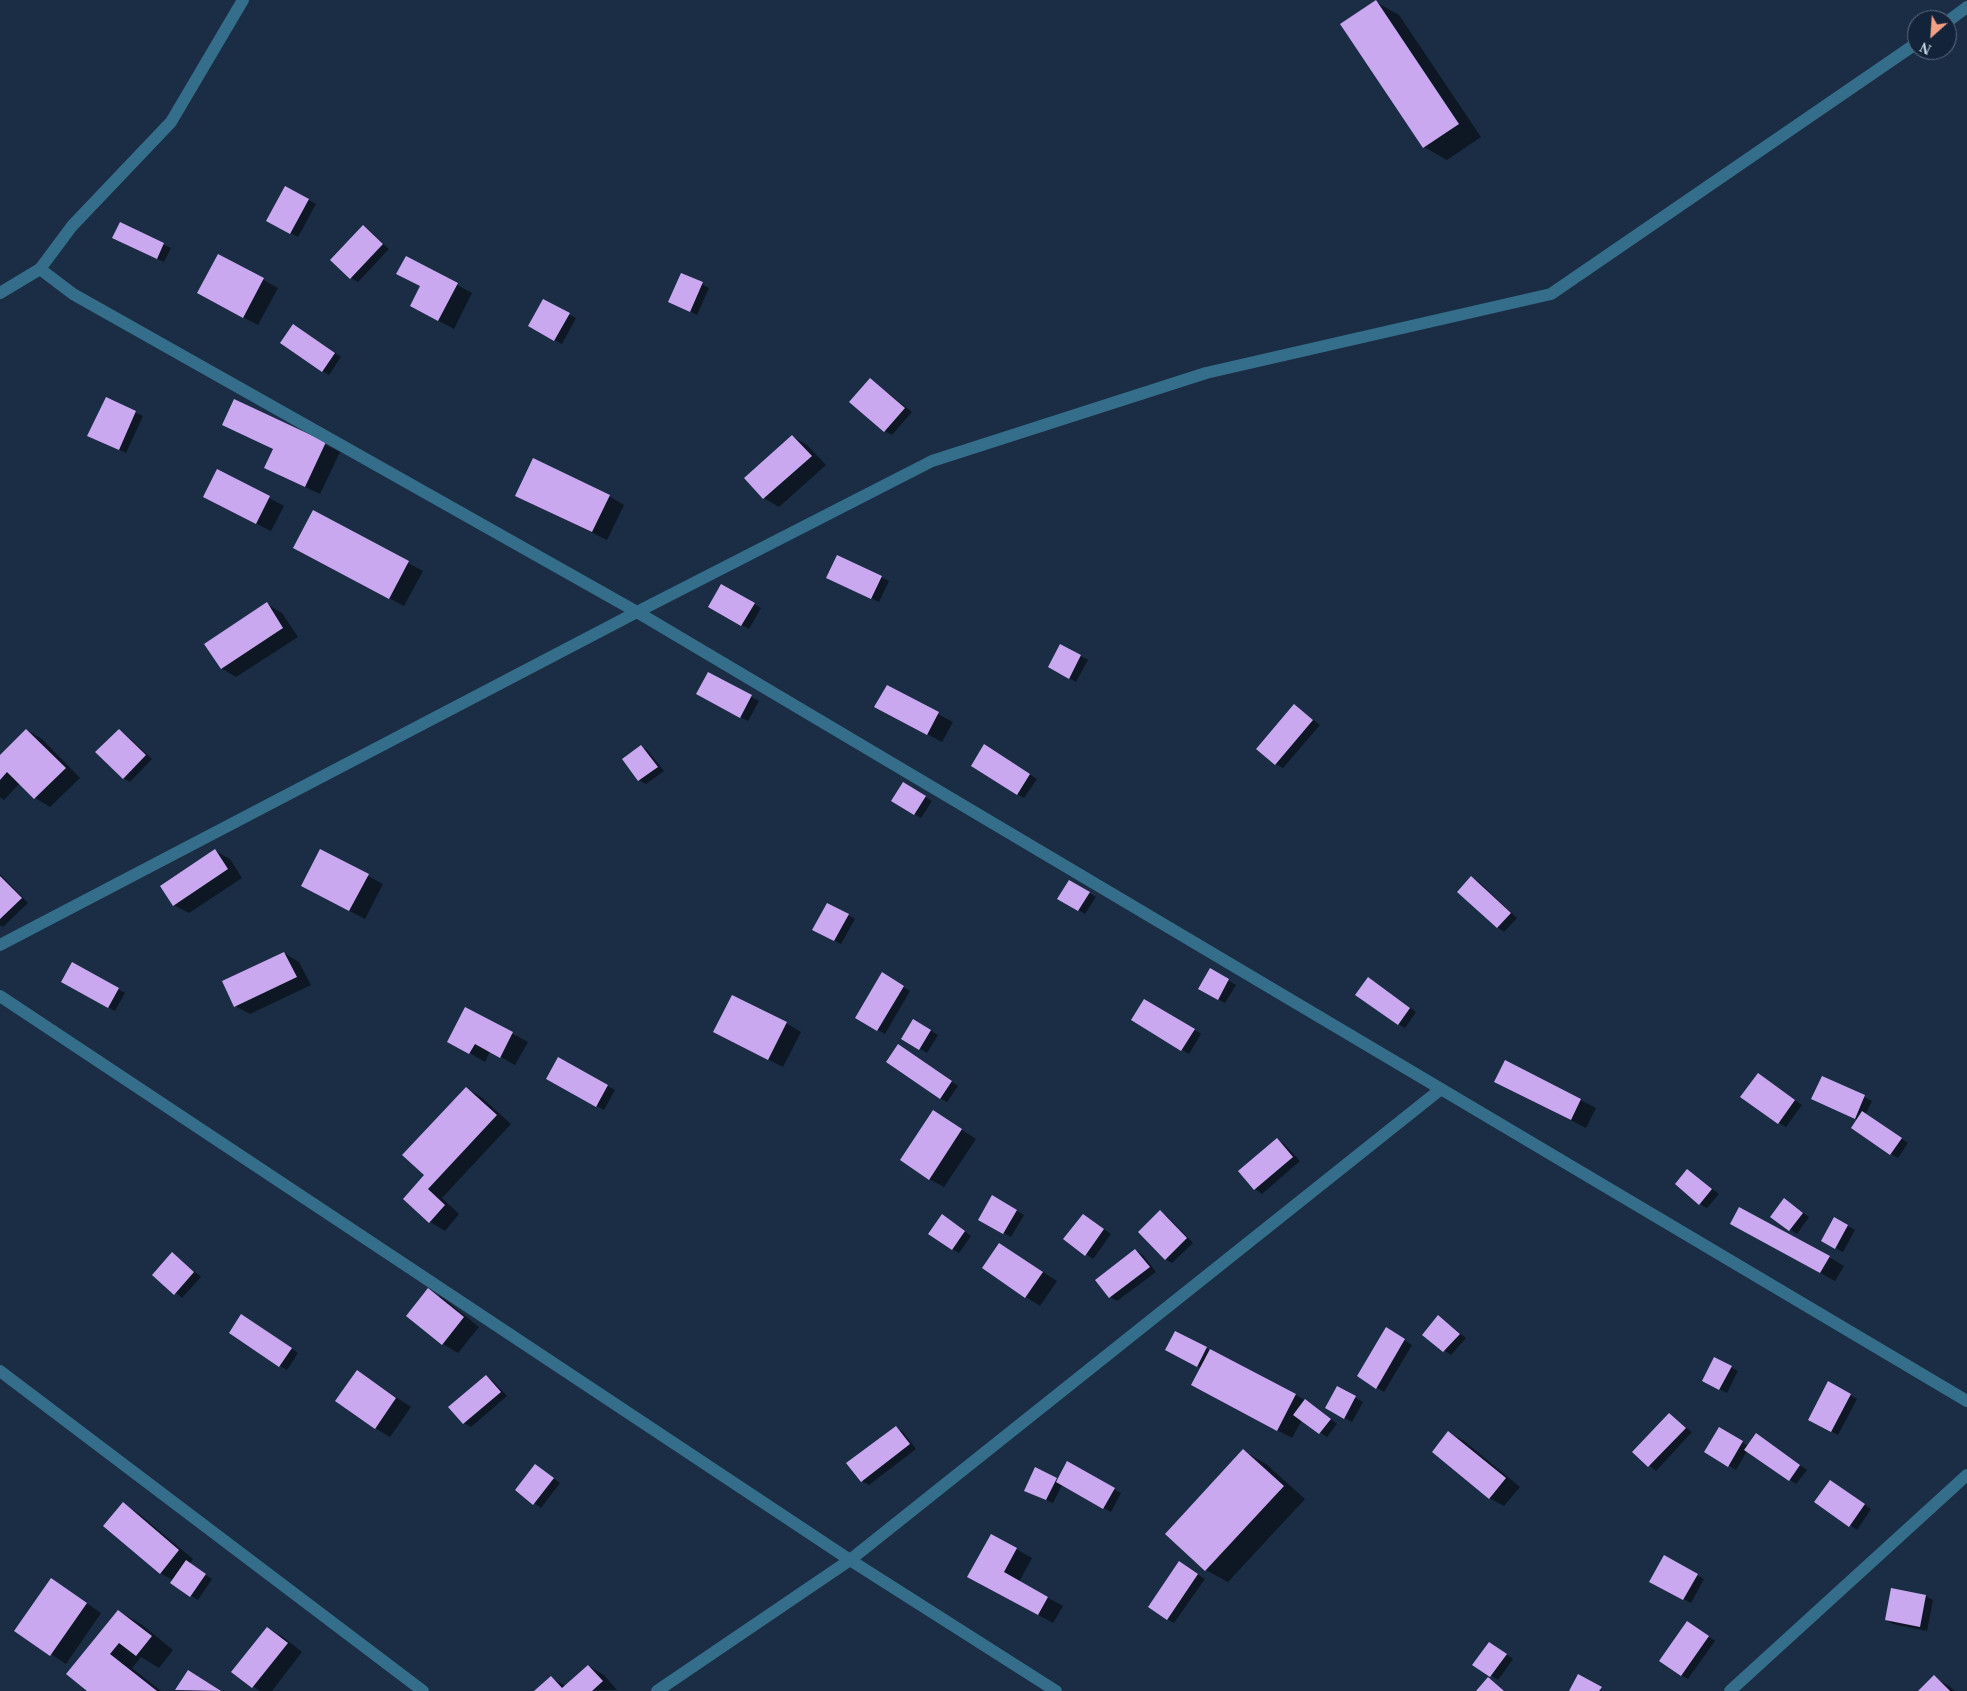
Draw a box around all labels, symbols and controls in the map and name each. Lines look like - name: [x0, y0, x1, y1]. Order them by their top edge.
- north arrow: [1907, 10, 1957, 60]
- text: N: [1918, 39, 1933, 57]

